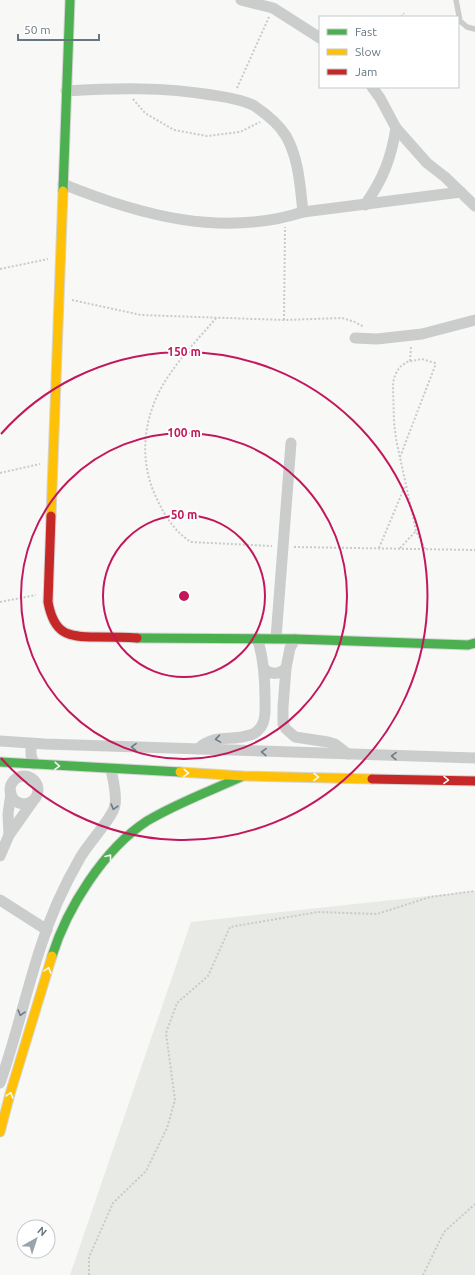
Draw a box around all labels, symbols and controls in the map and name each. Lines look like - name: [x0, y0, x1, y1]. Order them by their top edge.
- scale bar: [18, 16, 99, 42]
- legend: [319, 16, 459, 88]
- text: 50 m: [24, 23, 51, 36]
- text: Fast: [355, 25, 377, 38]
- text: Slow: [355, 45, 381, 58]
- text: Jam: [355, 65, 377, 78]
- text: 150 m: [167, 345, 201, 358]
- text: 100 m: [167, 426, 201, 439]
- text: 50 m: [171, 508, 197, 521]
- centre of rings: [177, 589, 191, 603]
- one-way arrow: [215, 734, 221, 743]
- one-way arrow: [131, 743, 137, 752]
- one-way arrow: [261, 747, 267, 756]
- one-way arrow: [391, 751, 397, 760]
- one-way arrow: [54, 761, 60, 770]
- one-way arrow: [183, 769, 189, 777]
- one-way arrow: [313, 773, 319, 782]
- one-way arrow: [443, 776, 449, 784]
- one-way arrow: [110, 804, 119, 811]
- one-way arrow: [104, 854, 111, 861]
- one-way arrow: [43, 967, 52, 974]
- one-way arrow: [17, 1010, 26, 1017]
- one-way arrow: [5, 1091, 14, 1098]
- north arrow: [16, 1219, 56, 1259]
- text: N: [35, 1224, 49, 1238]

